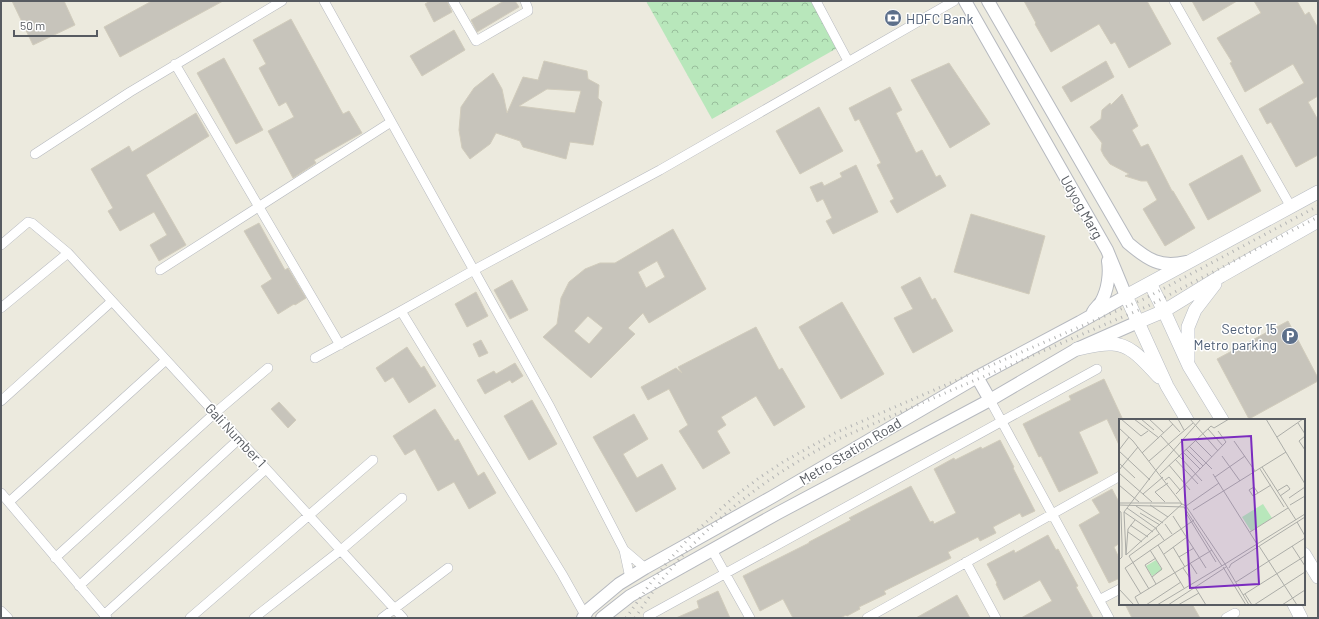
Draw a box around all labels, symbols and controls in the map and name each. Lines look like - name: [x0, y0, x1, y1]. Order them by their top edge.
- bank icon: HDFC Bank: [883, 8, 903, 28]
- place label: HDFC Bank: [906, 10, 973, 27]
- scale bar: [14, 12, 97, 38]
- text: 50 m: [20, 18, 45, 32]
- street label: Udyog Marg: [1057, 172, 1107, 242]
- place label: Sector 15 Metro parking: [1193, 320, 1277, 353]
- parking icon: Sector 15 Metro parking: [1280, 326, 1300, 346]
- street label: Gali Number 1: [202, 399, 270, 471]
- street label: Metro Station Road: [796, 414, 904, 488]
- inset map: [1119, 419, 1305, 605]

